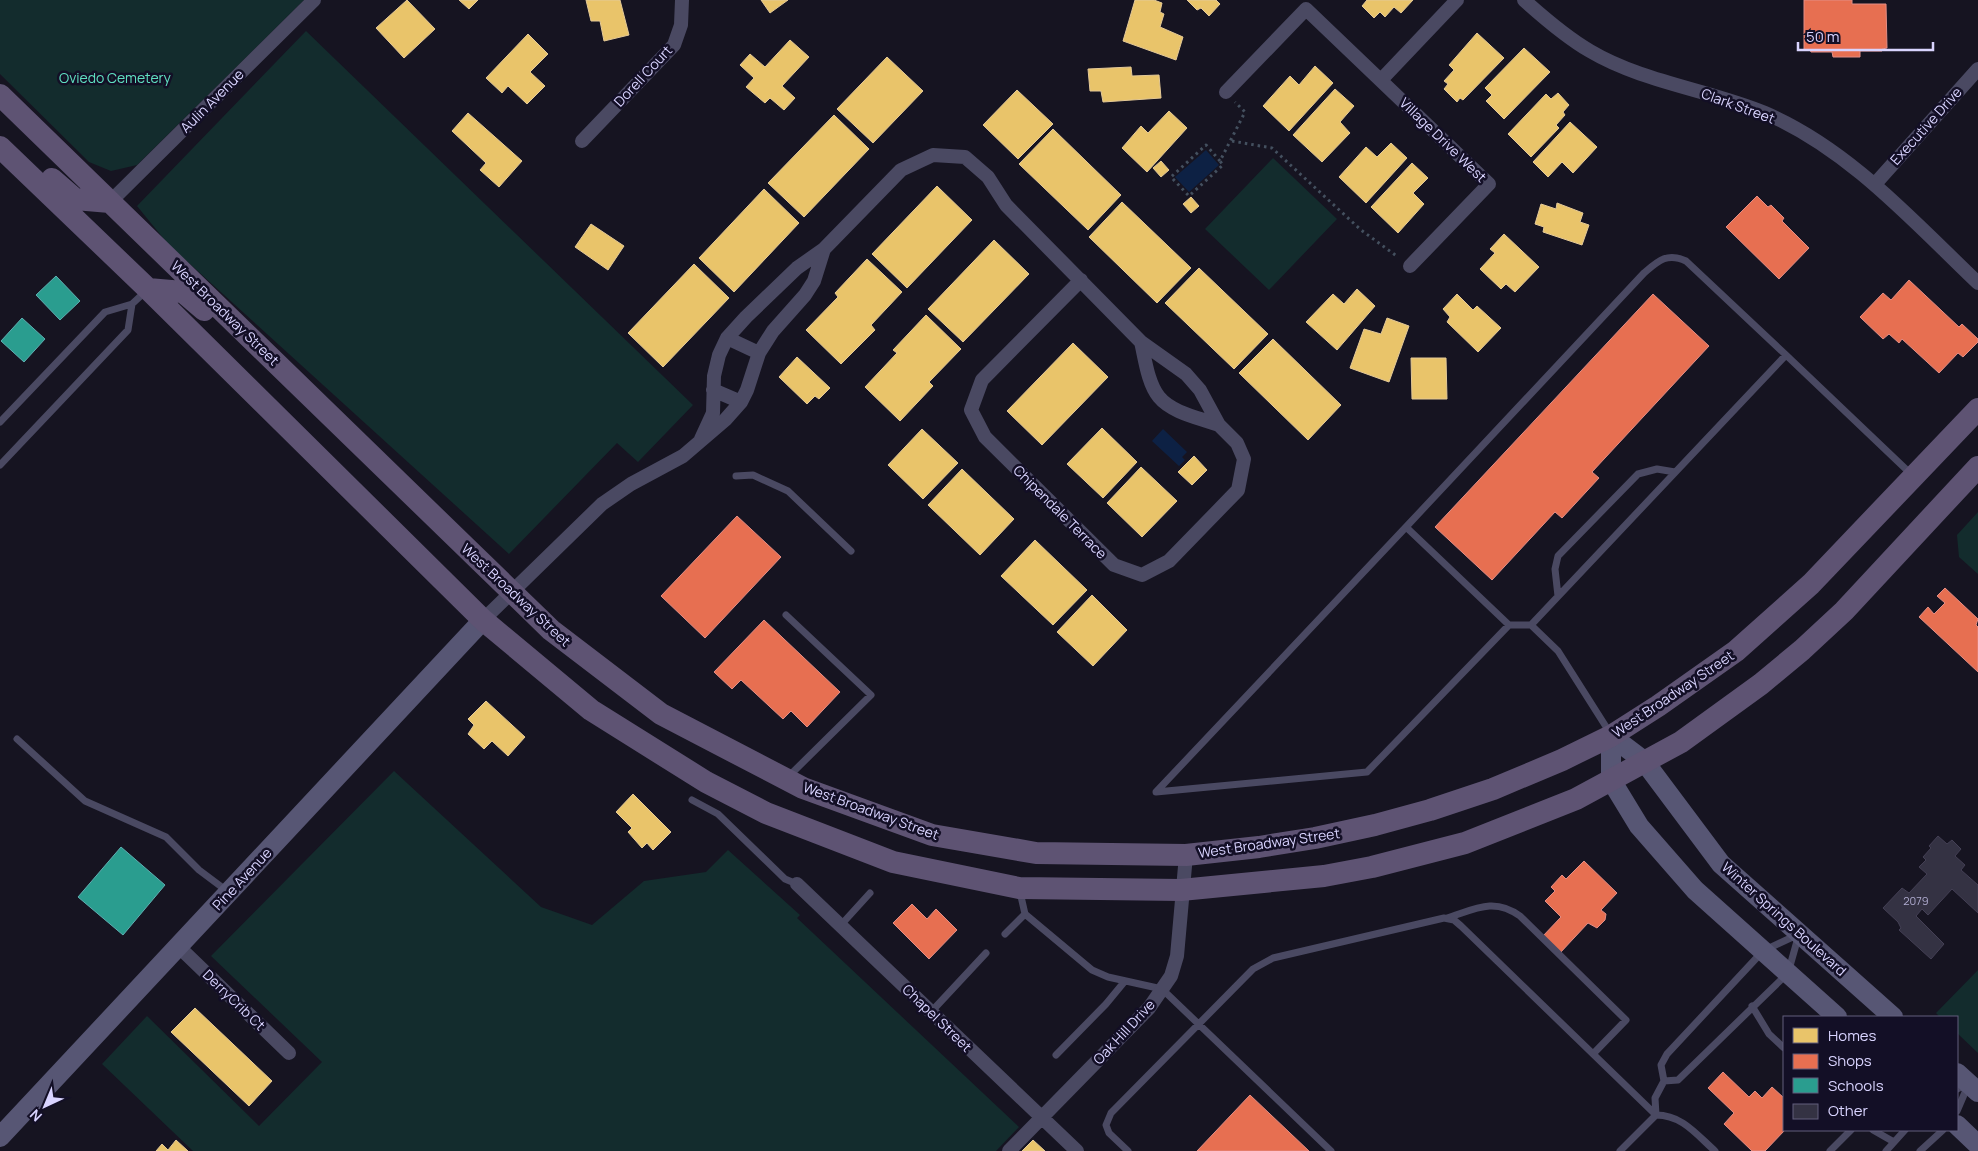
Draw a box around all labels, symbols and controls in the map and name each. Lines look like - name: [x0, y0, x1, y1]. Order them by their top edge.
- scale bar: [1798, 20, 1933, 52]
- text: 50 m: [1806, 26, 1840, 47]
- street label: Dorell Court: [609, 41, 676, 110]
- street label: Aulin Avenue: [176, 65, 248, 137]
- park label: Oviedo Cemetery: [59, 68, 172, 87]
- street label: Clark Street: [1699, 83, 1778, 128]
- street label: Executive Drive: [1886, 83, 1966, 169]
- street label: Village Drive West: [1396, 93, 1491, 186]
- street label: West Broadway Street: [167, 256, 284, 369]
- street label: Chipendale Terrace: [1009, 461, 1111, 563]
- street label: West Broadway Street: [458, 539, 575, 651]
- street label: West Broadway Street: [1608, 646, 1738, 741]
- street label: West Broadway Street: [801, 777, 942, 844]
- street label: West Broadway Street: [1197, 823, 1341, 862]
- street label: Pine Avenue: [208, 843, 275, 914]
- street label: Winter Springs Boulevard: [1718, 857, 1851, 980]
- house number: 2079: [1903, 893, 1929, 908]
- street label: DerryCrib Ct: [199, 965, 270, 1035]
- street label: Chapel Street: [898, 980, 977, 1056]
- street label: Oak Hill Drive: [1089, 995, 1159, 1068]
- legend: [1783, 1016, 1958, 1131]
- text: Homes: [1828, 1025, 1877, 1046]
- text: Shops: [1828, 1050, 1872, 1071]
- text: Schools: [1828, 1075, 1884, 1096]
- north arrow: [20, 1081, 70, 1131]
- text: Other: [1828, 1100, 1869, 1121]
- text: N: [25, 1105, 46, 1126]

